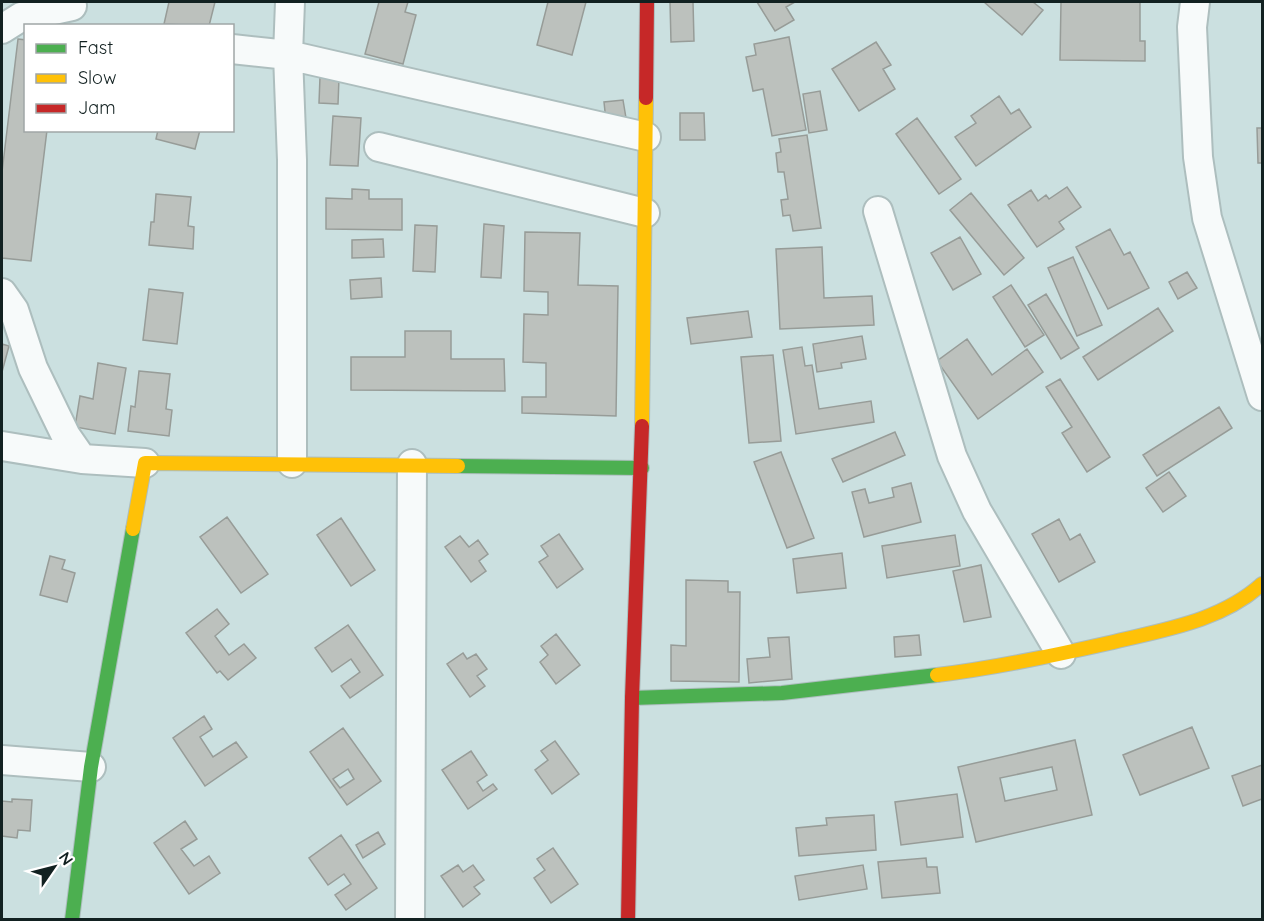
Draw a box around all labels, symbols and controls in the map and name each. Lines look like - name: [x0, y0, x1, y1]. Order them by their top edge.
- legend: [24, 24, 234, 132]
- text: Fast: [78, 36, 113, 59]
- text: Slow: [78, 66, 116, 89]
- text: Jam: [78, 96, 116, 119]
- north arrow: [24, 837, 84, 897]
- text: N: [55, 848, 78, 869]

